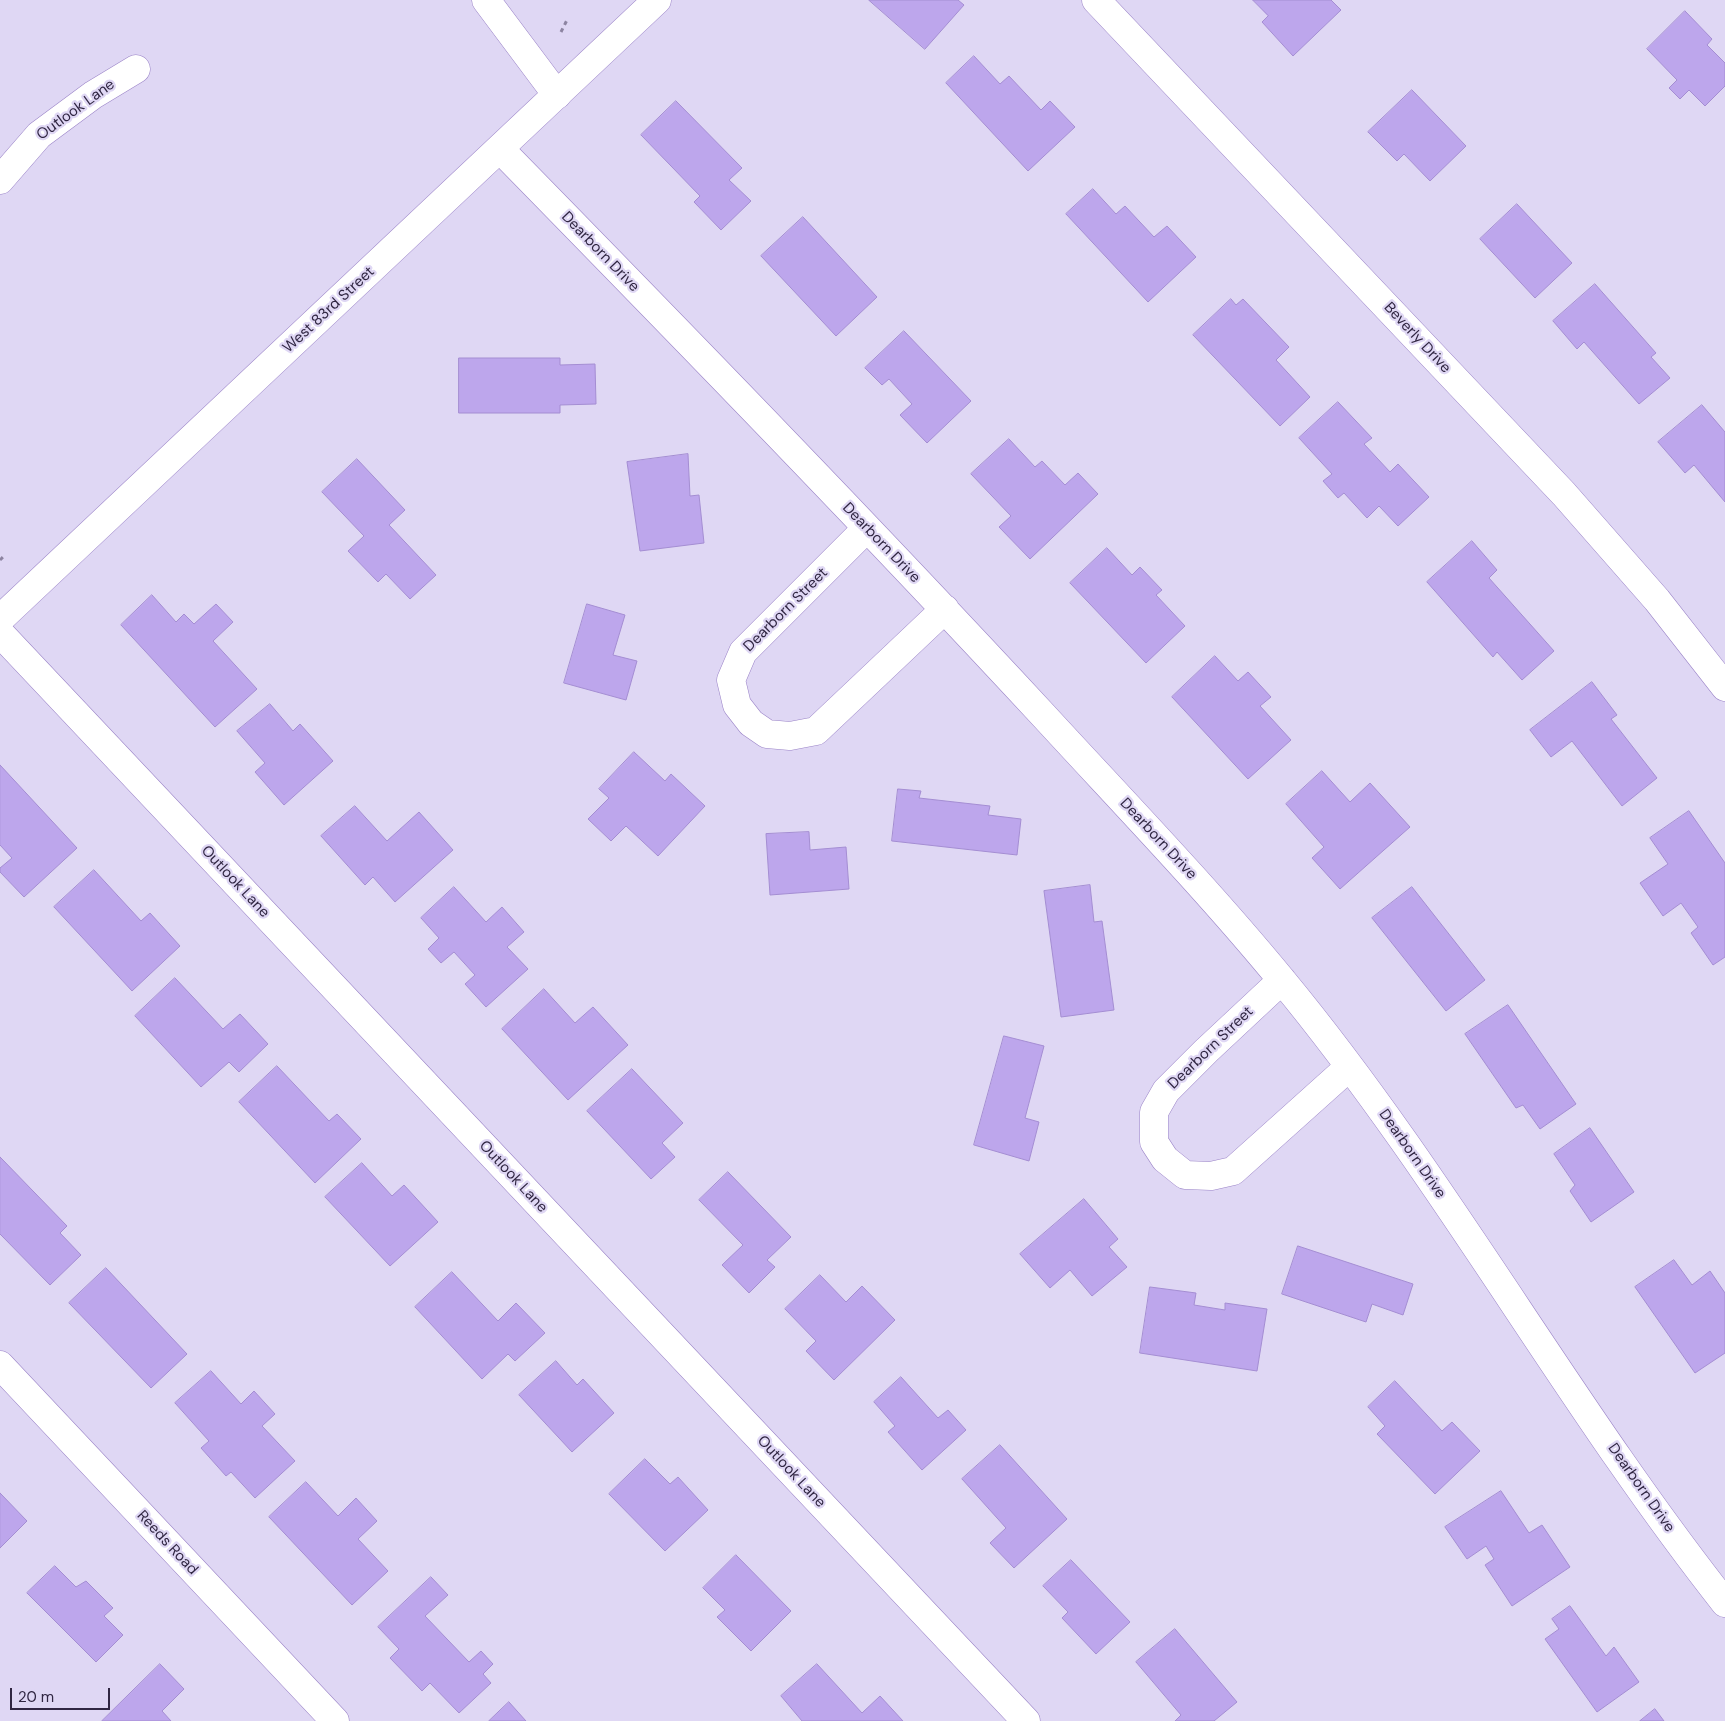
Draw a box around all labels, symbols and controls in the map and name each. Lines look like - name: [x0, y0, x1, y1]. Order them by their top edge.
- street label: Outlook Lane: [34, 76, 118, 144]
- street label: Dearborn Drive: [557, 208, 643, 296]
- street label: West 83rd Street: [280, 263, 378, 357]
- street label: Beverly Drive: [1380, 299, 1454, 377]
- street label: Dearborn Drive: [838, 499, 924, 587]
- street label: Dearborn Street: [740, 564, 832, 656]
- street label: Dearborn Drive: [1116, 795, 1200, 883]
- street label: Outlook Lane: [197, 842, 273, 922]
- street label: Dearborn Street: [1165, 1003, 1257, 1093]
- street label: Dearborn Drive: [1375, 1106, 1449, 1202]
- street label: Outlook Lane: [475, 1137, 551, 1217]
- street label: Outlook Lane: [753, 1432, 829, 1512]
- street label: Dearborn Drive: [1604, 1440, 1678, 1536]
- street label: Reeds Road: [133, 1507, 201, 1579]
- scale bar: [12, 1678, 112, 1710]
- text: 20 m: [18, 1687, 54, 1707]

